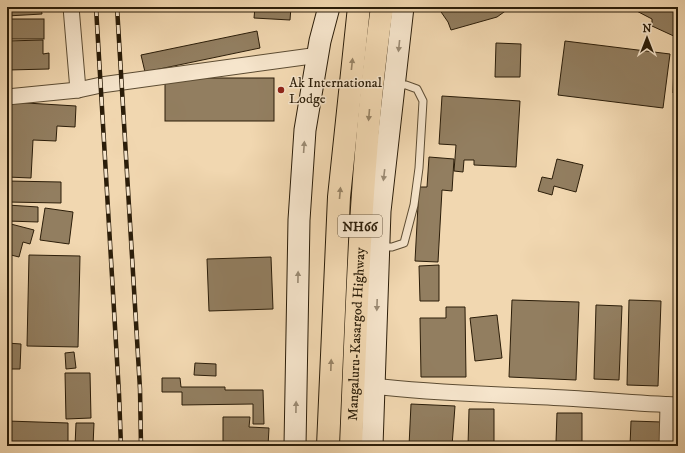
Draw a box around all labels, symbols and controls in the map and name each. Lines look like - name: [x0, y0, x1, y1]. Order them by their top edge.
- north arrow: [627, 18, 667, 58]
- text: N: [642, 22, 652, 36]
- one-way arrow: [396, 40, 402, 52]
- one-way arrow: [349, 58, 356, 70]
- place label: Ak International Lodge: [289, 74, 383, 108]
- marker: Ak International Lodge: [276, 85, 286, 95]
- one-way arrow: [366, 109, 373, 121]
- one-way arrow: [301, 140, 307, 153]
- one-way arrow: [381, 169, 387, 181]
- one-way arrow: [336, 187, 343, 199]
- road number: NH66: [338, 215, 382, 237]
- street label: Mangaluru-Kasargod Highway: [344, 247, 370, 421]
- one-way arrow: [295, 270, 301, 283]
- one-way arrow: [373, 299, 380, 311]
- one-way arrow: [328, 359, 335, 371]
- one-way arrow: [293, 400, 299, 413]

